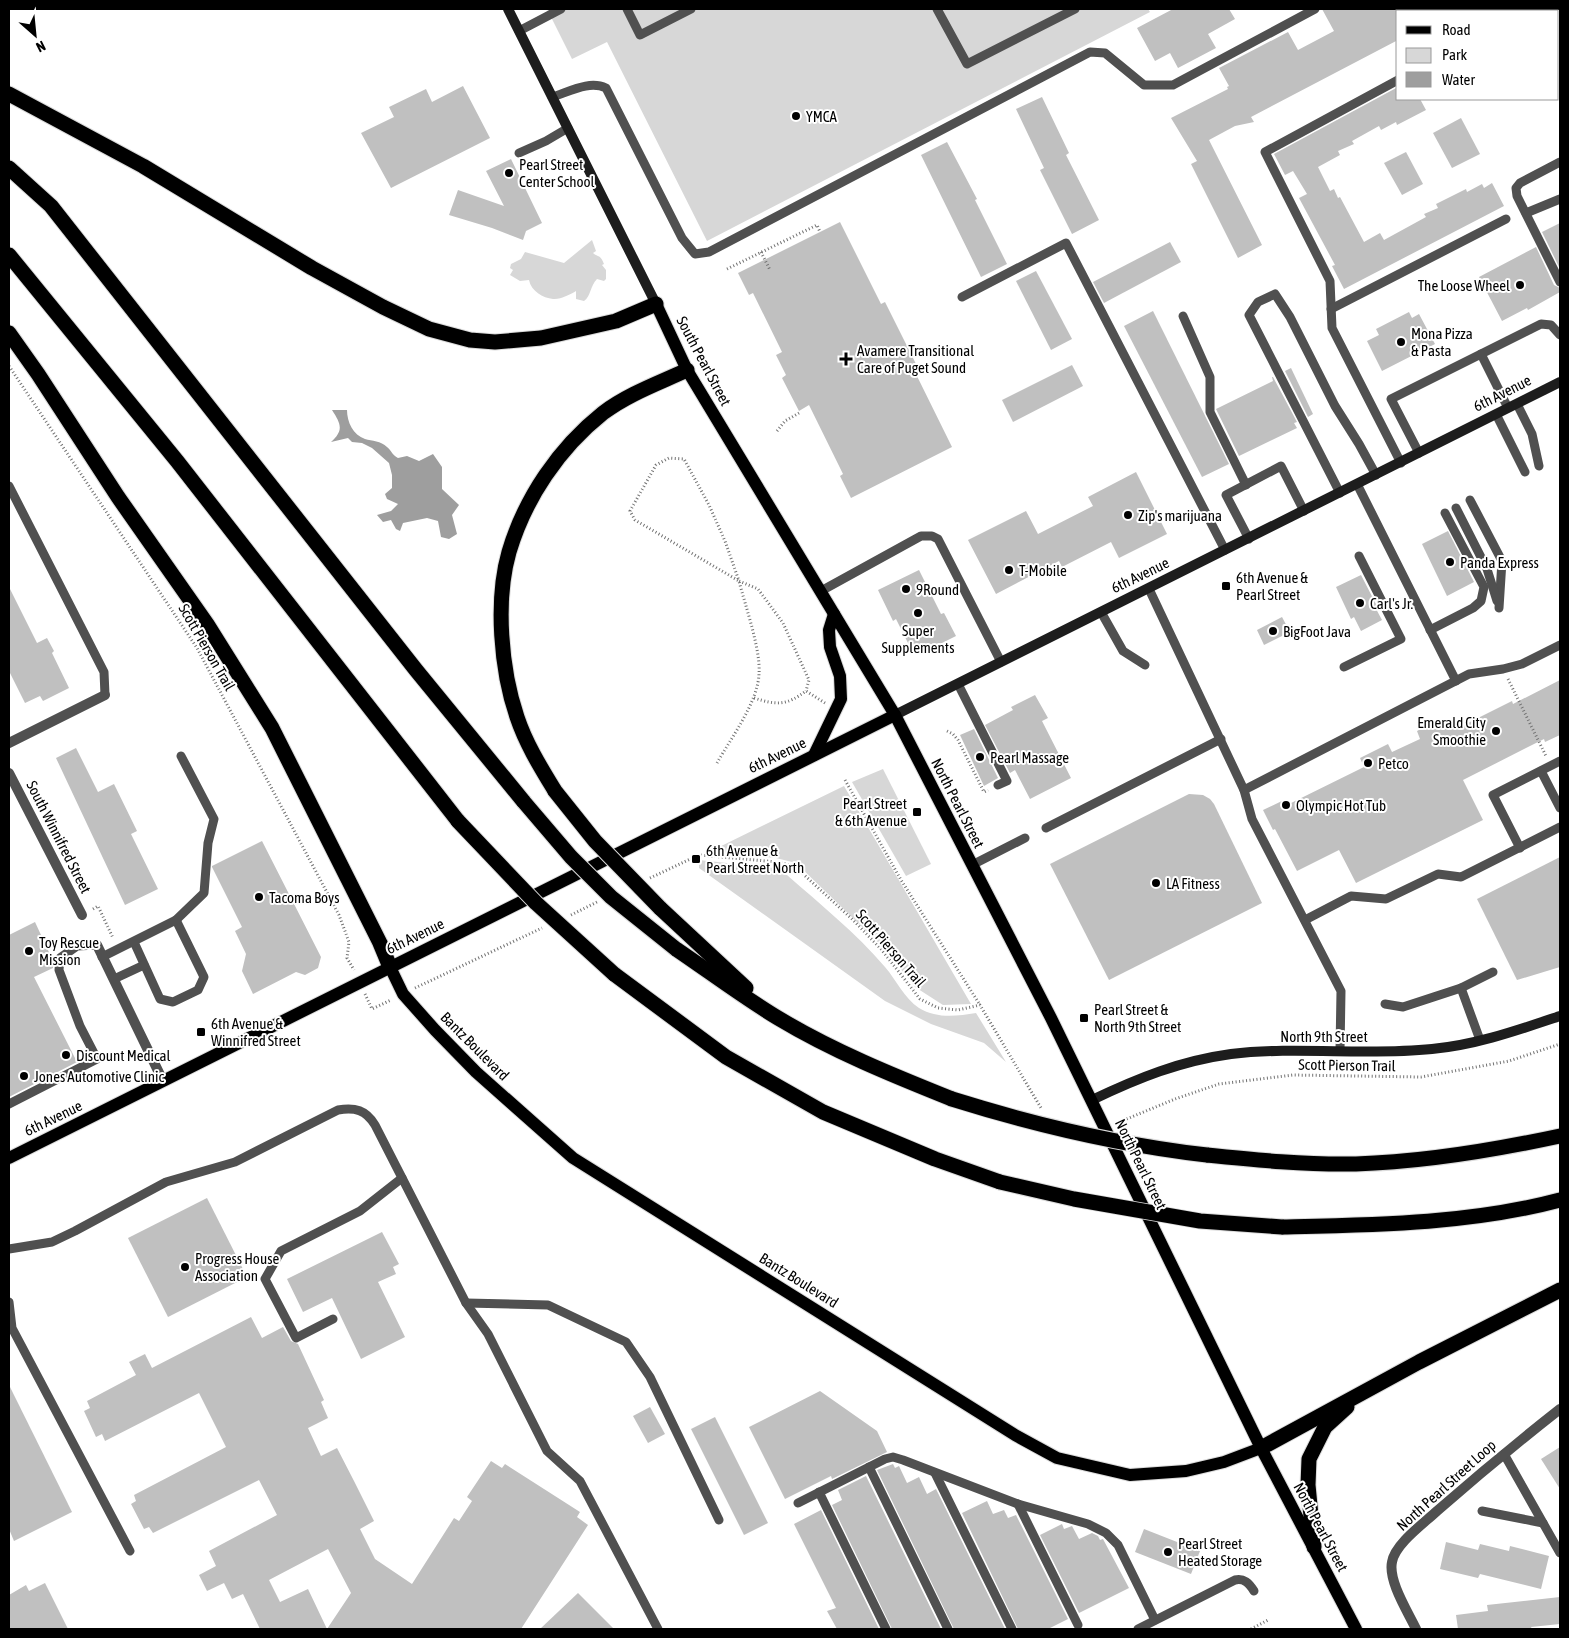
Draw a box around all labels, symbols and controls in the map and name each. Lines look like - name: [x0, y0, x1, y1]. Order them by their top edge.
- north arrow: [10, 10, 60, 60]
- legend: [1396, 10, 1559, 100]
- text: Road: [1442, 21, 1471, 38]
- text: N: [34, 38, 48, 56]
- text: Park: [1442, 46, 1467, 63]
- text: Water: [1442, 71, 1475, 88]
- place label: YMCA: [806, 108, 837, 125]
- marker: YMCA: [790, 110, 802, 122]
- place label: Pearl Street Center School: [519, 156, 595, 190]
- marker: Pearl Street Center School: [503, 167, 515, 179]
- place label: The Loose Wheel: [1418, 277, 1510, 294]
- marker: The Loose Wheel: [1514, 279, 1526, 291]
- street label: South Pearl Street: [673, 313, 735, 409]
- place label: Mona Pizza & Pasta: [1411, 325, 1473, 359]
- marker: Mona Pizza & Pasta: [1395, 336, 1407, 348]
- place label: Avamere Transitional Care of Puget Sound: [857, 342, 974, 376]
- marker: Avamere Transitional Care of Puget Sound: [839, 352, 853, 366]
- street label: 6th Avenue: [1470, 371, 1534, 415]
- place label: Zip's marijuana: [1138, 507, 1222, 524]
- marker: Zip's marijuana: [1122, 509, 1134, 521]
- street label: 6th Avenue: [1108, 554, 1172, 596]
- place label: Panda Express: [1460, 554, 1539, 571]
- marker: Panda Express: [1444, 556, 1456, 568]
- place label: T-Mobile: [1019, 562, 1067, 579]
- marker: T-Mobile: [1003, 564, 1015, 576]
- place label: 6th Avenue & Pearl Street: [1236, 569, 1308, 603]
- marker: 6th Avenue & Pearl Street: [1220, 580, 1232, 592]
- place label: 9Round: [916, 581, 959, 598]
- marker: 9Round: [900, 583, 912, 595]
- place label: Carl's Jr.: [1370, 595, 1414, 612]
- marker: Carl's Jr.: [1354, 597, 1366, 609]
- street label: Scott Pierson Trail: [175, 601, 239, 693]
- marker: Super Supplements: [912, 607, 924, 619]
- place label: Super Supplements: [882, 622, 954, 656]
- place label: BigFoot Java: [1283, 623, 1351, 640]
- marker: BigFoot Java: [1267, 625, 1279, 637]
- place label: Emerald City Smoothie: [1417, 714, 1486, 748]
- marker: Emerald City Smoothie: [1490, 725, 1502, 737]
- street label: 6th Avenue: [745, 734, 809, 776]
- place label: Pearl Massage: [990, 749, 1069, 766]
- marker: Pearl Massage: [974, 751, 986, 763]
- street label: North Pearl Street: [928, 755, 988, 851]
- place label: Petco: [1378, 755, 1409, 772]
- marker: Petco: [1362, 757, 1374, 769]
- street label: South Winnifred Street: [23, 778, 95, 896]
- place label: Pearl Street & 6th Avenue: [835, 795, 907, 829]
- place label: Olympic Hot Tub: [1296, 797, 1386, 814]
- marker: Olympic Hot Tub: [1280, 799, 1292, 811]
- marker: Pearl Street & 6th Avenue: [911, 806, 923, 818]
- place label: 6th Avenue & Pearl Street North: [706, 842, 804, 876]
- marker: 6th Avenue & Pearl Street North: [690, 853, 702, 865]
- place label: LA Fitness: [1166, 875, 1220, 892]
- marker: LA Fitness: [1150, 877, 1162, 889]
- place label: Tacoma Boys: [269, 889, 339, 906]
- marker: Tacoma Boys: [253, 891, 265, 903]
- street label: Scott Pierson Trail: [853, 906, 929, 990]
- street label: 6th Avenue: [383, 915, 447, 957]
- place label: Toy Rescue Mission: [39, 934, 99, 968]
- marker: Toy Rescue Mission: [23, 945, 35, 957]
- place label: Pearl Street & North 9th Street: [1094, 1001, 1181, 1035]
- street label: Bantz Boulevard: [437, 1008, 513, 1084]
- marker: Pearl Street & North 9th Street: [1078, 1012, 1090, 1024]
- place label: 6th Avenue & Winnifred Street: [211, 1015, 301, 1049]
- marker: 6th Avenue & Winnifred Street: [195, 1026, 207, 1038]
- street label: North 9th Street: [1280, 1028, 1368, 1045]
- place label: Discount Medical: [76, 1047, 171, 1064]
- marker: Discount Medical: [60, 1049, 72, 1061]
- street label: Scott Pierson Trail: [1298, 1056, 1396, 1074]
- place label: Jones Automotive Clinic: [34, 1068, 165, 1085]
- marker: Jones Automotive Clinic: [18, 1070, 30, 1082]
- street label: 6th Avenue: [21, 1097, 85, 1139]
- street label: North Pearl Street: [1112, 1116, 1170, 1212]
- street label: Bantz Boulevard: [757, 1249, 841, 1311]
- place label: Progress House Association: [195, 1250, 279, 1284]
- marker: Progress House Association: [179, 1261, 191, 1273]
- street label: North Pearl Street Loop: [1393, 1436, 1499, 1534]
- street label: North Pearl Street: [1290, 1480, 1352, 1574]
- place label: Pearl Street Heated Storage: [1178, 1535, 1262, 1569]
- marker: Pearl Street Heated Storage: [1162, 1546, 1174, 1558]

